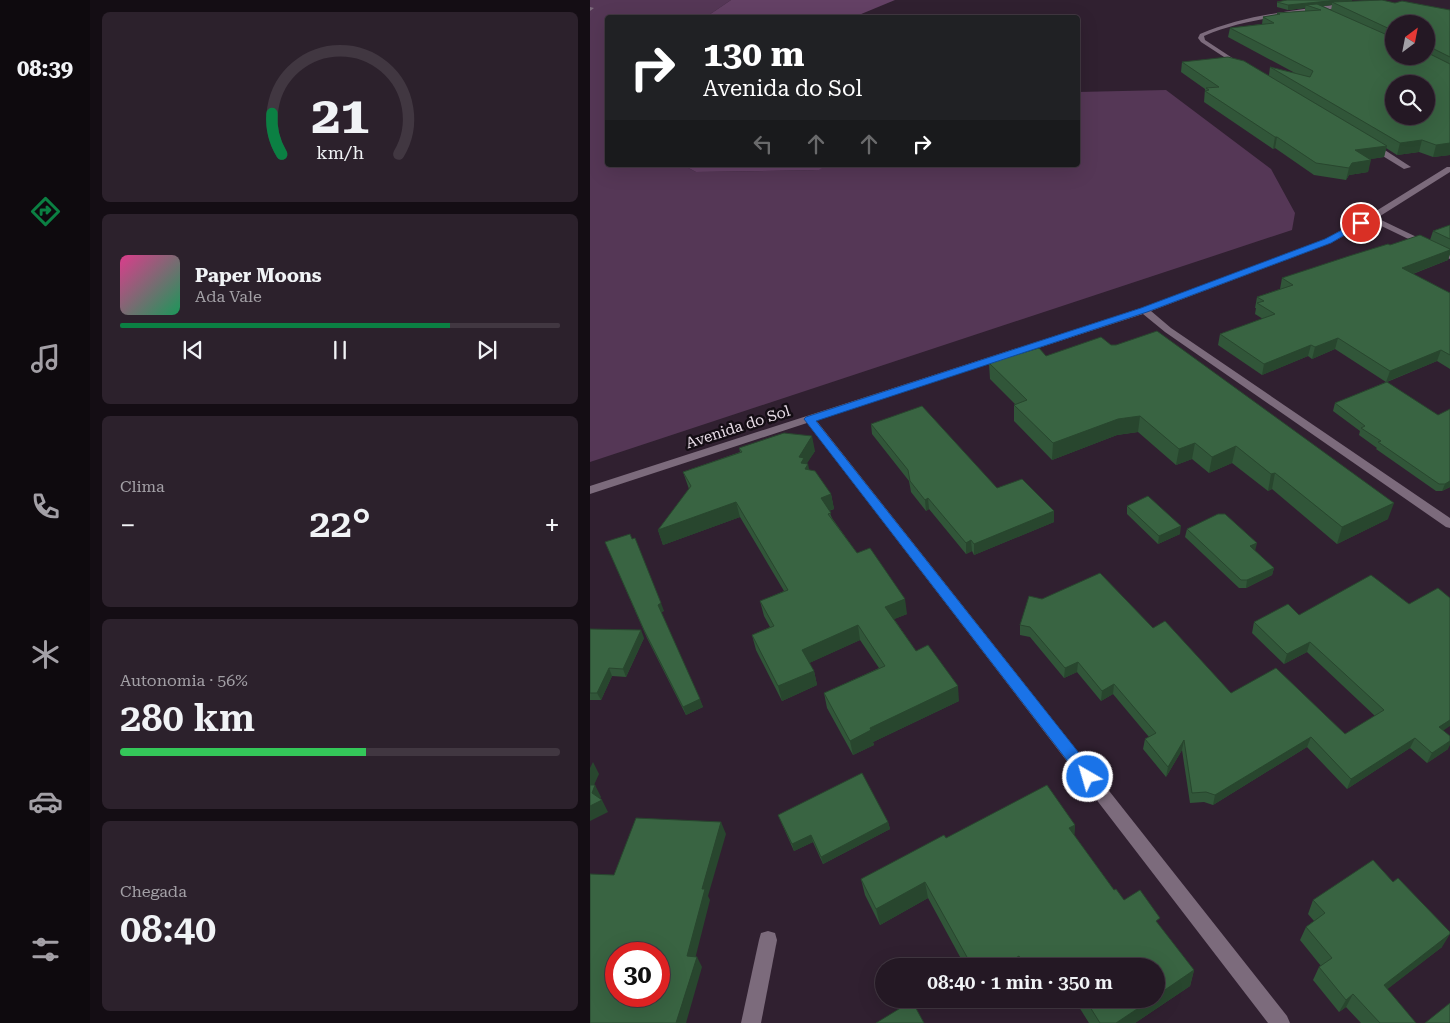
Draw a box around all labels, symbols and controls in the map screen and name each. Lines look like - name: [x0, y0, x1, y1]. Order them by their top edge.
- north arrow: [1385, 15, 1435, 65]
- map controls: [1385, 15, 1435, 125]
- text: 130 m: [703, 34, 804, 75]
- icon: right: [620, 35, 685, 100]
- text: 08:39: [17, 56, 73, 81]
- button: search: [1385, 75, 1435, 125]
- text: Avenida do Sol: [703, 76, 862, 101]
- text: 21: [311, 85, 369, 146]
- icon: left: [749, 130, 777, 158]
- icon: ahead: [802, 130, 830, 158]
- icon: ahead: [855, 130, 883, 158]
- icon: right: [908, 130, 936, 158]
- text: km/h: [316, 142, 364, 163]
- icon: directions: [28, 194, 63, 229]
- pin: [1340, 202, 1382, 244]
- icon: arrive: [1347, 209, 1375, 237]
- text: Paper Moons: [195, 264, 322, 287]
- text: Ada Vale: [195, 287, 262, 306]
- icon: previous: [179, 336, 207, 364]
- icon: pause: [326, 336, 354, 364]
- icon: next: [473, 336, 501, 364]
- icon: music: [28, 341, 63, 376]
- street label: Avenida do Sol: [684, 402, 793, 452]
- text: Clima: [120, 477, 165, 496]
- icon: phone: [28, 489, 63, 524]
- text: 22°: [309, 502, 371, 546]
- text: −: [120, 509, 136, 542]
- text: +: [544, 509, 560, 542]
- icon: climate: [28, 637, 63, 672]
- text: Autonomia · 56%: [120, 671, 248, 690]
- text: 280 km: [120, 696, 255, 740]
- position arrow: [1061, 750, 1113, 802]
- icon: car: [28, 784, 63, 819]
- text: Chegada: [120, 882, 187, 901]
- text: 08:40: [120, 907, 216, 951]
- icon: filters: [28, 932, 63, 967]
- speed limit sign: 30: [605, 942, 670, 1007]
- text: 08:40 · 1 min · 350 m: [927, 971, 1113, 994]

